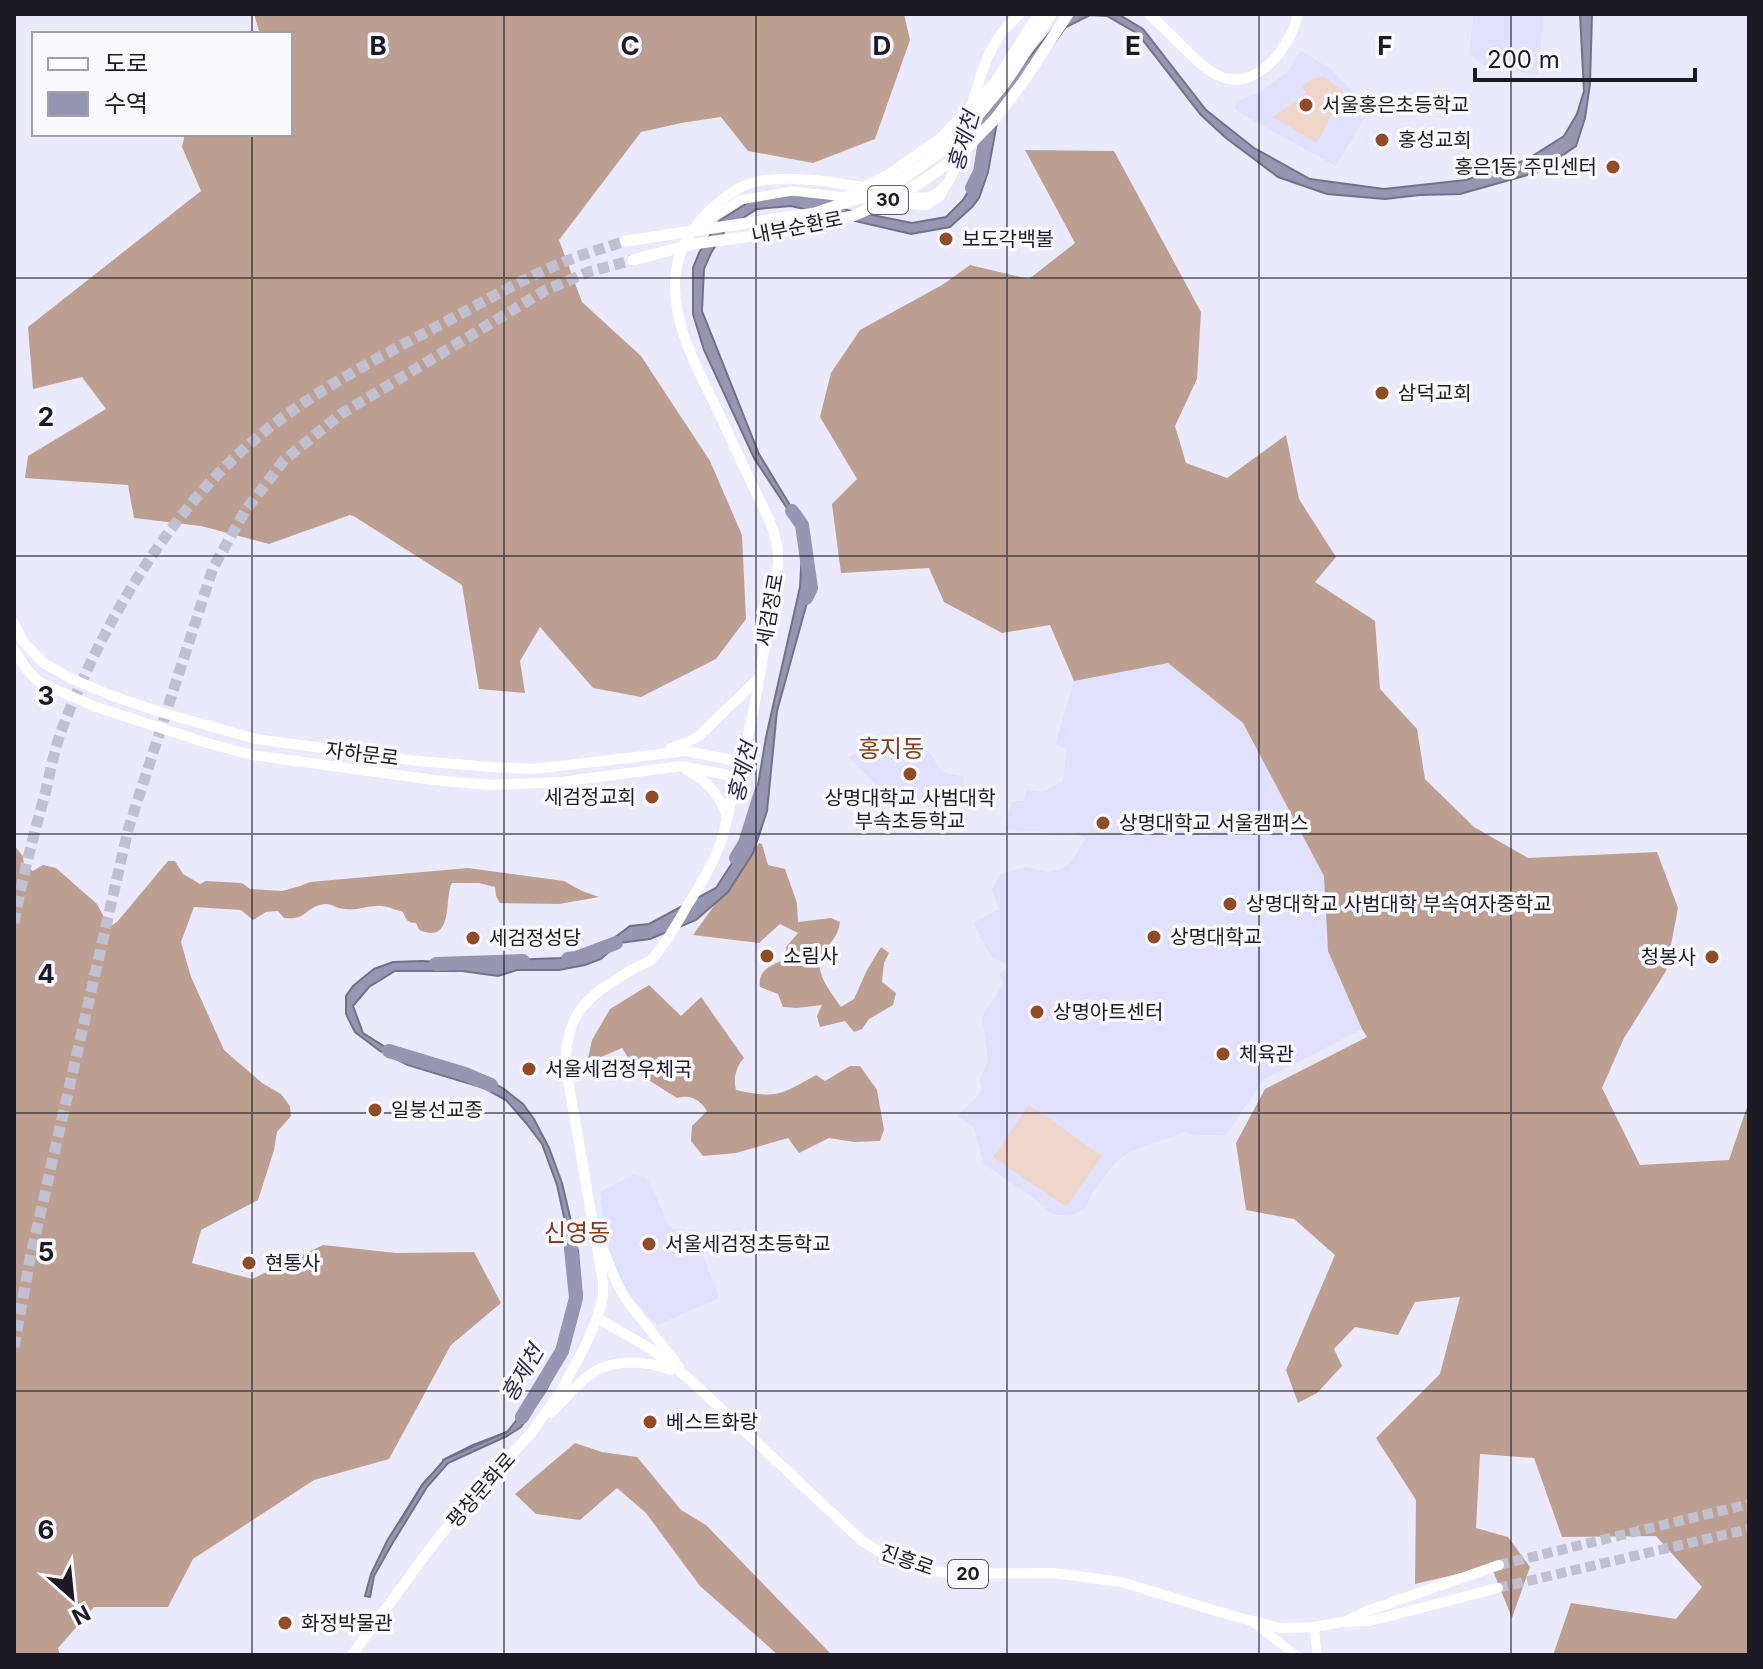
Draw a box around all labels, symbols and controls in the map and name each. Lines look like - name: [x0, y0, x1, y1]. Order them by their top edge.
- text: B: [369, 30, 387, 61]
- text: C: [620, 30, 640, 61]
- text: D: [873, 30, 891, 61]
- text: E: [1125, 30, 1141, 61]
- text: F: [1377, 30, 1393, 61]
- legend: [32, 32, 292, 136]
- scale bar: [1475, 32, 1695, 82]
- text: 200 m: [1487, 45, 1560, 74]
- text: 도로: [104, 49, 148, 78]
- text: 수역: [104, 89, 148, 118]
- place label: 서울홍은초등학교: [1322, 93, 1469, 117]
- marker: 서울홍은초등학교: [1297, 96, 1315, 114]
- water label: 홍제천: [942, 106, 985, 174]
- place label: 홍성교회: [1398, 128, 1472, 152]
- marker: 홍성교회: [1373, 131, 1391, 149]
- place label: 홍은1동 주민센터: [1454, 155, 1597, 179]
- marker: 홍은1동 주민센터: [1604, 158, 1622, 176]
- road number: 30: [868, 186, 908, 214]
- street label: 내부순환로: [750, 206, 844, 248]
- place label: 보도각백불: [962, 227, 1054, 251]
- marker: 보도각백불: [937, 230, 955, 248]
- place label: 삼덕교회: [1398, 381, 1472, 405]
- marker: 삼덕교회: [1373, 384, 1391, 402]
- text: 2: [38, 401, 54, 432]
- street label: 세검정로: [752, 572, 788, 648]
- text: 3: [38, 680, 54, 711]
- district label: 홍지동: [858, 734, 924, 763]
- water label: 홍제천: [722, 737, 763, 805]
- street label: 자하문로: [324, 738, 400, 770]
- marker: 상명대학교 사범대학 부속초등학교: [901, 765, 919, 783]
- place label: 세검정교회: [544, 785, 636, 809]
- place label: 상명대학교 사범대학 부속초등학교: [824, 786, 996, 833]
- marker: 세검정교회: [643, 788, 661, 806]
- place label: 상명대학교 서울캠퍼스: [1119, 811, 1309, 835]
- marker: 상명대학교 서울캠퍼스: [1094, 814, 1112, 832]
- place label: 상명대학교 사범대학 부속여자중학교: [1246, 892, 1552, 916]
- marker: 상명대학교 사범대학 부속여자중학교: [1221, 895, 1239, 913]
- place label: 상명대학교: [1170, 925, 1262, 949]
- place label: 세검정성당: [489, 926, 581, 950]
- marker: 상명대학교: [1145, 928, 1163, 946]
- marker: 세검정성당: [464, 929, 482, 947]
- place label: 소림사: [783, 944, 838, 968]
- place label: 청봉사: [1641, 945, 1696, 969]
- marker: 소림사: [758, 947, 776, 965]
- marker: 청봉사: [1703, 948, 1721, 966]
- text: 4: [37, 958, 55, 989]
- place label: 상명아트센터: [1053, 1000, 1163, 1024]
- marker: 상명아트센터: [1028, 1003, 1046, 1021]
- place label: 체육관: [1239, 1042, 1294, 1066]
- marker: 체육관: [1214, 1045, 1232, 1063]
- place label: 서울세검정우체국: [545, 1057, 692, 1081]
- marker: 서울세검정우체국: [520, 1060, 538, 1078]
- place label: 일붕선교종: [391, 1098, 483, 1122]
- marker: 일붕선교종: [366, 1101, 384, 1119]
- district label: 신영동: [544, 1218, 610, 1247]
- place label: 서울세검정초등학교: [665, 1232, 831, 1256]
- marker: 서울세검정초등학교: [640, 1235, 658, 1253]
- text: 5: [38, 1236, 54, 1267]
- place label: 현통사: [265, 1251, 320, 1275]
- marker: 현통사: [240, 1254, 258, 1272]
- water label: 홍제천: [496, 1338, 550, 1406]
- place label: 베스트화랑: [666, 1410, 758, 1434]
- marker: 베스트화랑: [641, 1413, 659, 1431]
- street label: 평창문화로: [442, 1447, 520, 1533]
- text: 6: [38, 1514, 54, 1545]
- street label: 진흥로: [877, 1540, 937, 1580]
- north arrow: [32, 1557, 112, 1637]
- road number: 20: [948, 1560, 988, 1588]
- text: N: [68, 1599, 94, 1630]
- place label: 화정박물관: [301, 1611, 393, 1635]
- marker: 화정박물관: [276, 1614, 294, 1632]

